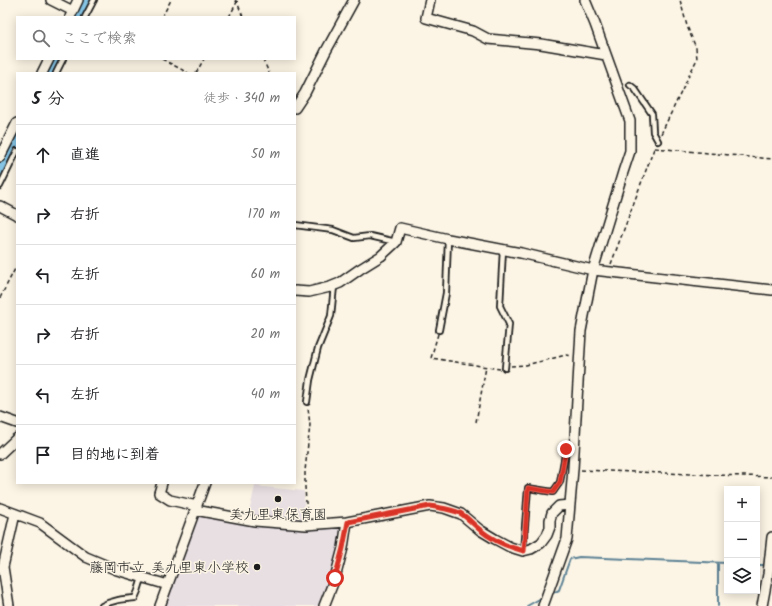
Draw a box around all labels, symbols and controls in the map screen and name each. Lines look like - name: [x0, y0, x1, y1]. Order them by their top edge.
- search box: [16, 16, 296, 60]
- icon: search: [30, 27, 52, 49]
- text: ここで検索: [62, 27, 137, 51]
- text: 5 分: [32, 86, 64, 113]
- text: 徒歩 · 340 m: [204, 88, 280, 109]
- text: 直進: [70, 143, 100, 167]
- icon: ahead: [32, 144, 54, 166]
- text: 50 m: [251, 144, 280, 165]
- text: 右折: [70, 203, 100, 227]
- icon: right: [32, 204, 54, 226]
- text: 170 m: [248, 204, 280, 225]
- text: 左折: [70, 263, 100, 287]
- icon: left: [32, 264, 54, 286]
- text: 60 m: [251, 264, 280, 285]
- text: 右折: [70, 323, 100, 347]
- icon: right: [32, 324, 54, 346]
- text: 20 m: [250, 324, 280, 345]
- text: 左折: [70, 383, 100, 407]
- icon: left: [32, 384, 54, 406]
- text: 40 m: [251, 384, 280, 405]
- route end: [557, 440, 575, 458]
- text: 目的地に到着: [70, 443, 160, 467]
- icon: arrive: [32, 444, 54, 466]
- map controls: [724, 486, 760, 594]
- button: +: [724, 486, 760, 522]
- marker: 美九里東保育園: [273, 494, 283, 504]
- place label: 美九里東保育園: [229, 504, 327, 526]
- button: −: [724, 522, 760, 558]
- place label: 藤岡市立 美九里東小学校: [89, 557, 249, 579]
- button: layers: [724, 558, 760, 594]
- marker: 藤岡市立 美九里東小学校: [252, 562, 262, 572]
- route start: [326, 569, 344, 587]

